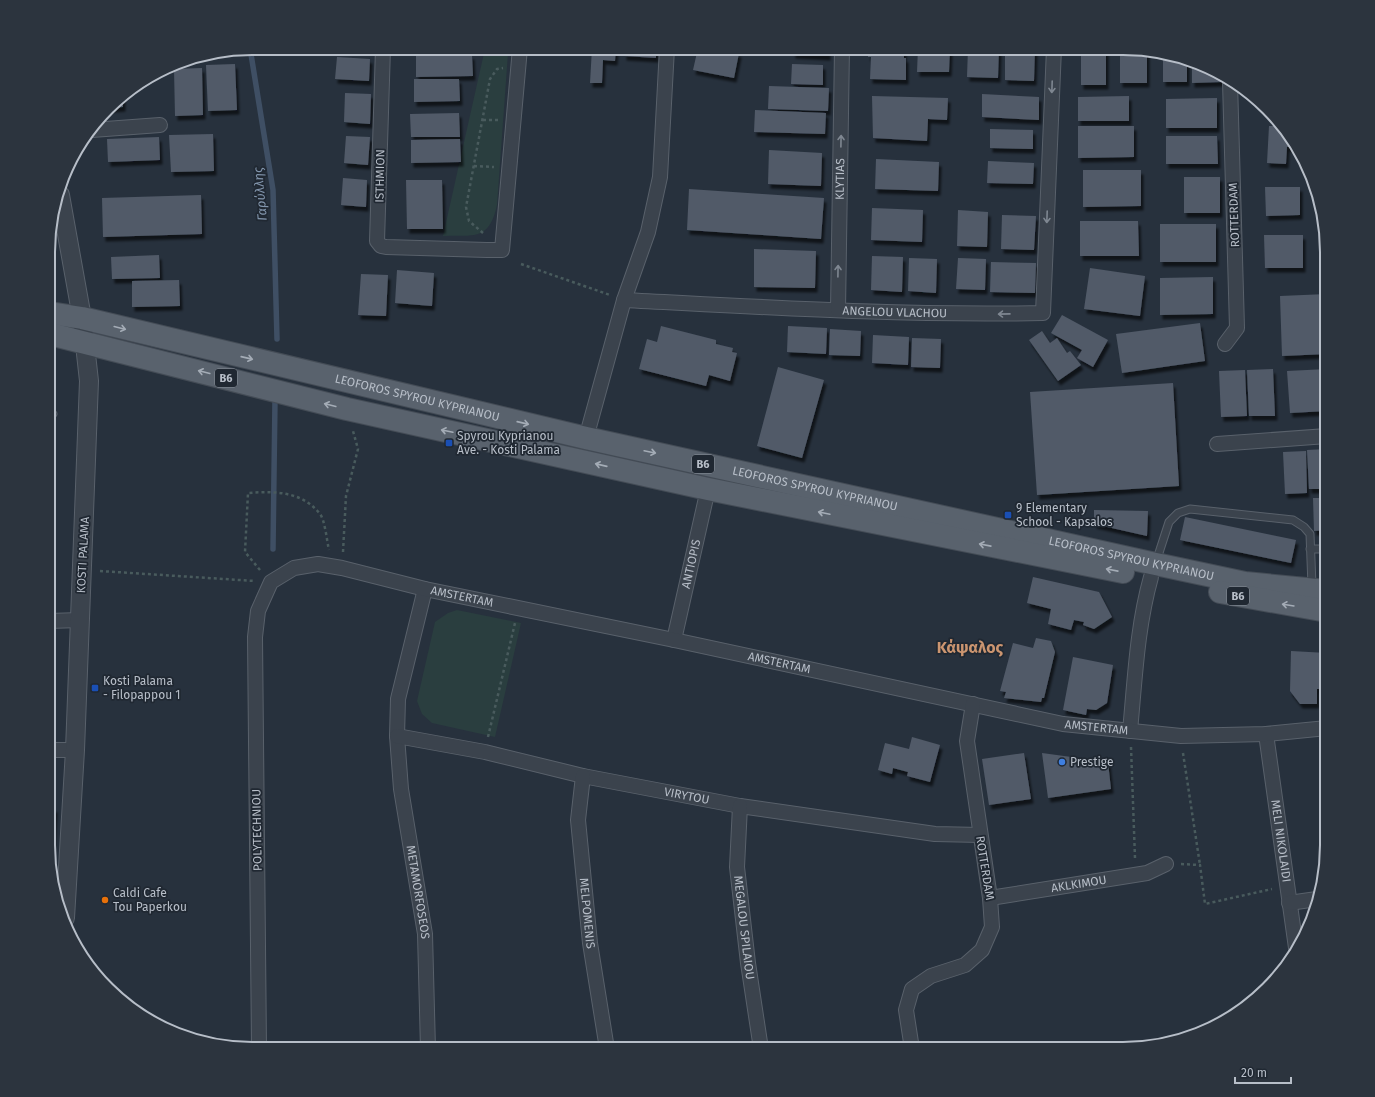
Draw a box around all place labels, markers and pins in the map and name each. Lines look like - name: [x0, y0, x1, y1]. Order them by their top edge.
- place label: Spyrou Kyprianou Ave. - Kosti Palama: [457, 429, 560, 457]
- marker: Spyrou Kyprianou Ave. - Kosti Palama: [444, 438, 454, 448]
- place label: 9 Elementary School - Kapsalos: [1016, 501, 1113, 529]
- marker: 9 Elementary School - Kapsalos: [1003, 510, 1013, 520]
- place label: Kosti Palama - Filopappou 1: [103, 674, 181, 702]
- marker: Kosti Palama - Filopappou 1: [90, 683, 100, 693]
- place label: Prestige: [1070, 755, 1113, 769]
- marker: Prestige: [1057, 757, 1067, 767]
- place label: Caldi Cafe Tou Paperkou: [113, 886, 187, 914]
- marker: Caldi Cafe Tou Paperkou: [100, 895, 110, 905]

